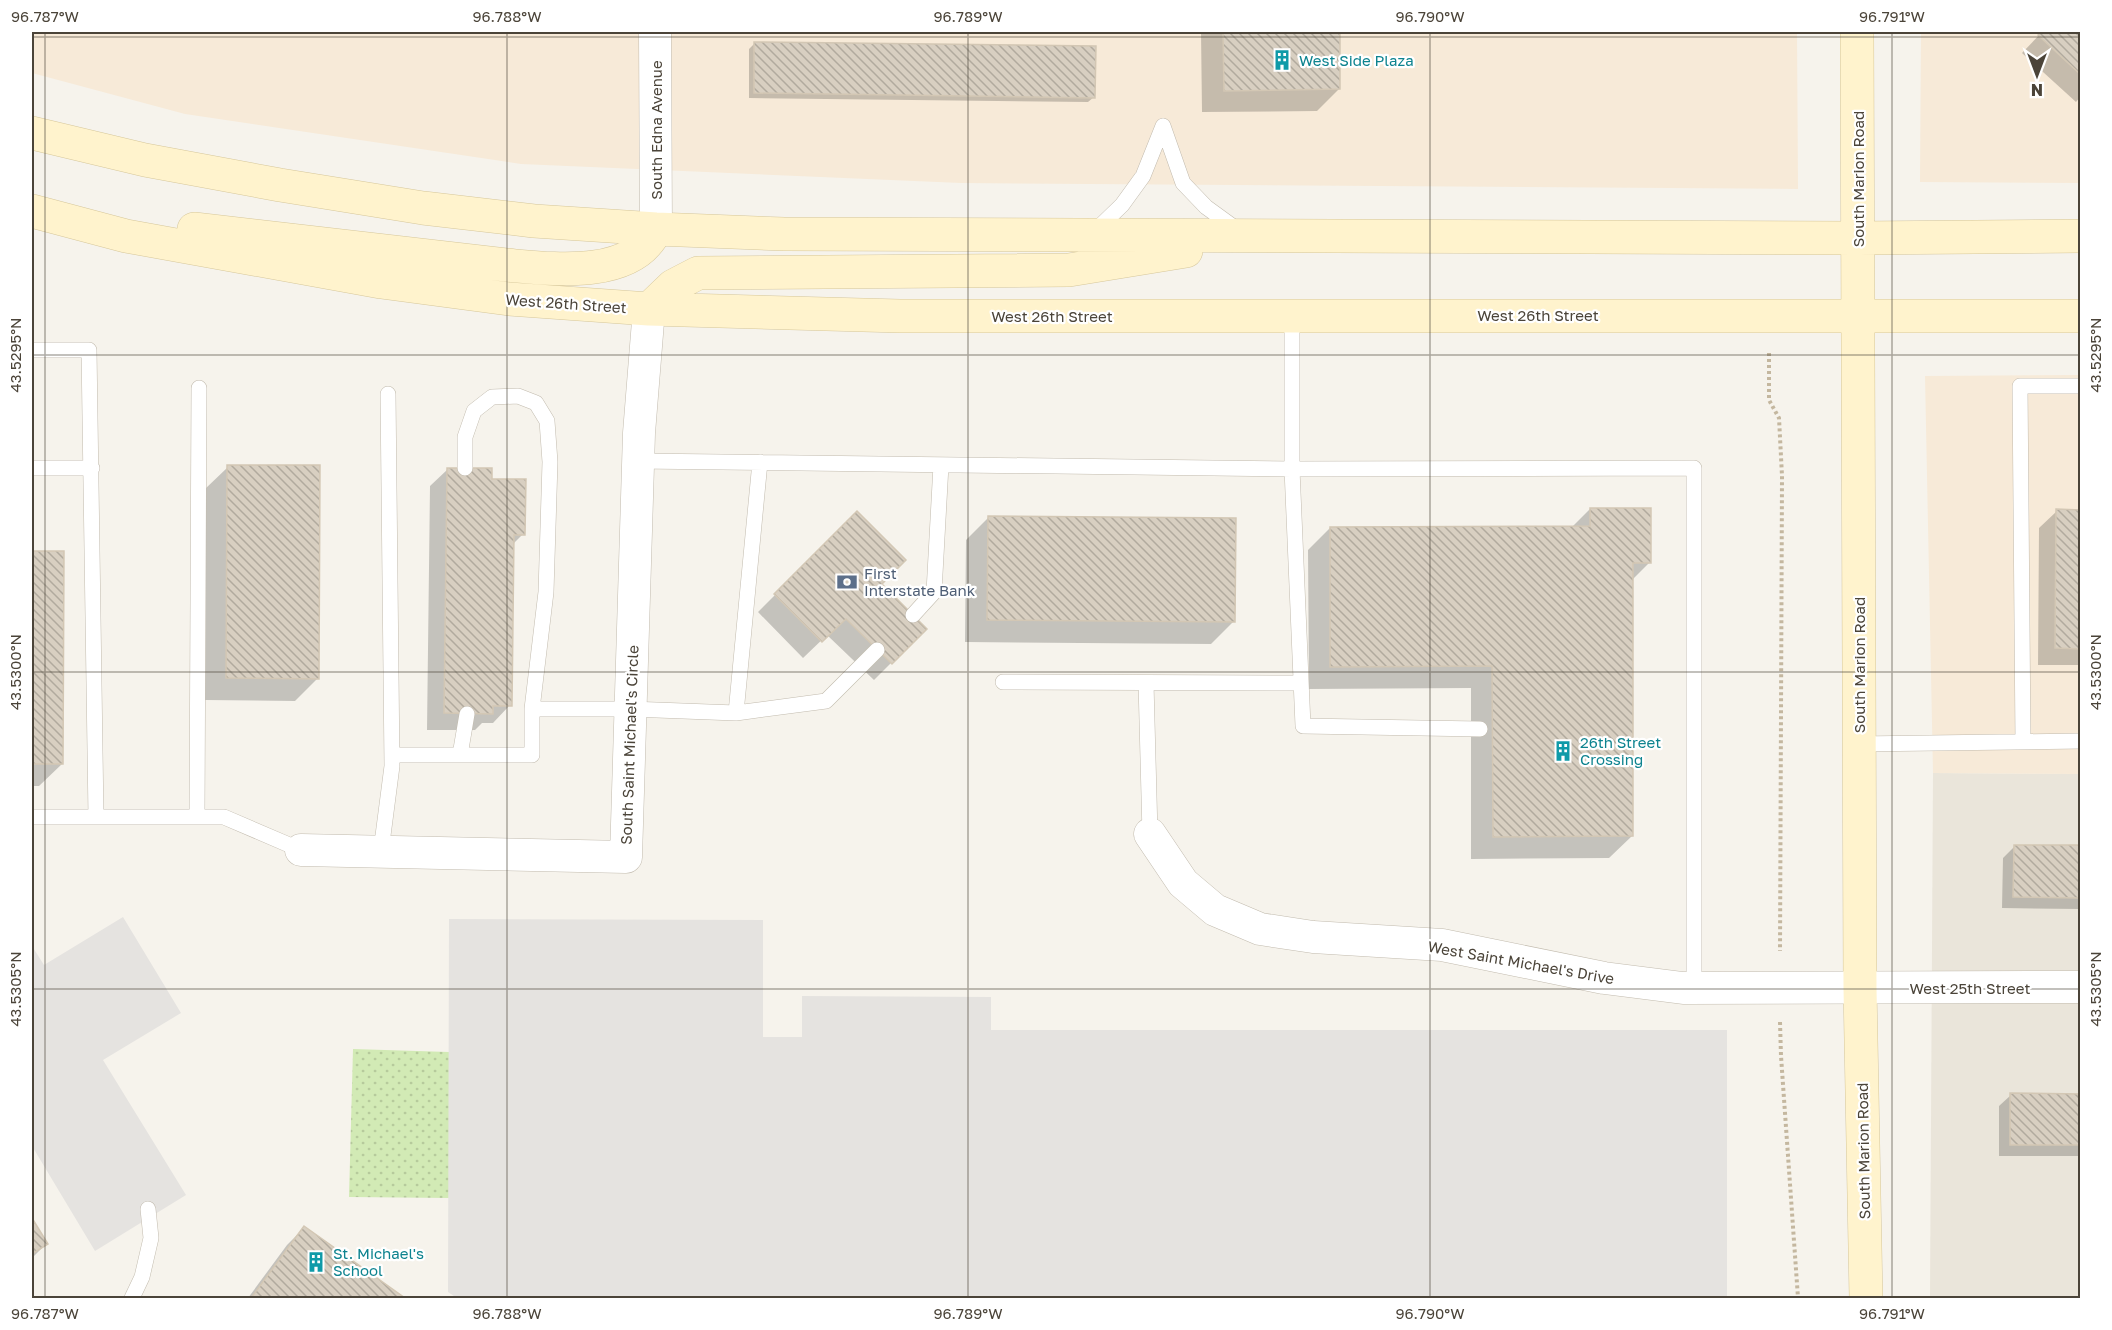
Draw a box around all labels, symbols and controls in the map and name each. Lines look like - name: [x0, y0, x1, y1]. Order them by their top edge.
- text: 96.787°W: [11, 7, 79, 25]
- text: 96.788°W: [472, 7, 542, 25]
- text: 96.789°W: [933, 7, 1003, 25]
- text: 96.790°W: [1395, 7, 1465, 25]
- text: 96.791°W: [1859, 7, 1925, 25]
- north arrow: [2007, 45, 2067, 105]
- building icon: West Side Plaza: [1270, 48, 1294, 72]
- place label: West Side Plaza: [1299, 51, 1414, 69]
- street label: South Edna Avenue: [647, 60, 665, 200]
- text: N: [2031, 80, 2043, 100]
- street label: South Marion Road: [1849, 111, 1867, 247]
- street label: West 26th Street: [505, 290, 627, 316]
- street label: West 26th Street: [1477, 306, 1599, 324]
- street label: West 26th Street: [991, 307, 1113, 325]
- text: 43.5295°N: [6, 318, 24, 392]
- text: 43.5295°N: [2086, 318, 2104, 392]
- place label: First Interstate Bank: [864, 564, 976, 599]
- bank icon: First Interstate Bank: [835, 570, 859, 594]
- street label: South Marion Road: [1850, 597, 1868, 733]
- text: 43.5300°N: [6, 634, 24, 710]
- text: 43.5300°N: [2086, 634, 2104, 710]
- street label: South Saint Michael's Circle: [617, 645, 641, 845]
- place label: 26th Street Crossing: [1580, 733, 1661, 768]
- building icon: 26th Street Crossing: [1551, 739, 1575, 763]
- street label: West Saint Michael's Drive: [1426, 937, 1616, 987]
- text: 43.5305°N: [6, 951, 24, 1027]
- text: 43.5305°N: [2086, 951, 2104, 1027]
- street label: West 25th Street: [1910, 979, 2030, 997]
- street label: South Marion Road: [1853, 1083, 1873, 1219]
- place label: St. Michael's School: [333, 1244, 424, 1279]
- building icon: St. Michael's School: [304, 1250, 328, 1274]
- text: 96.787°W: [11, 1304, 79, 1322]
- text: 96.788°W: [472, 1304, 542, 1322]
- text: 96.789°W: [933, 1304, 1003, 1322]
- text: 96.790°W: [1395, 1304, 1465, 1322]
- text: 96.791°W: [1859, 1304, 1925, 1322]

